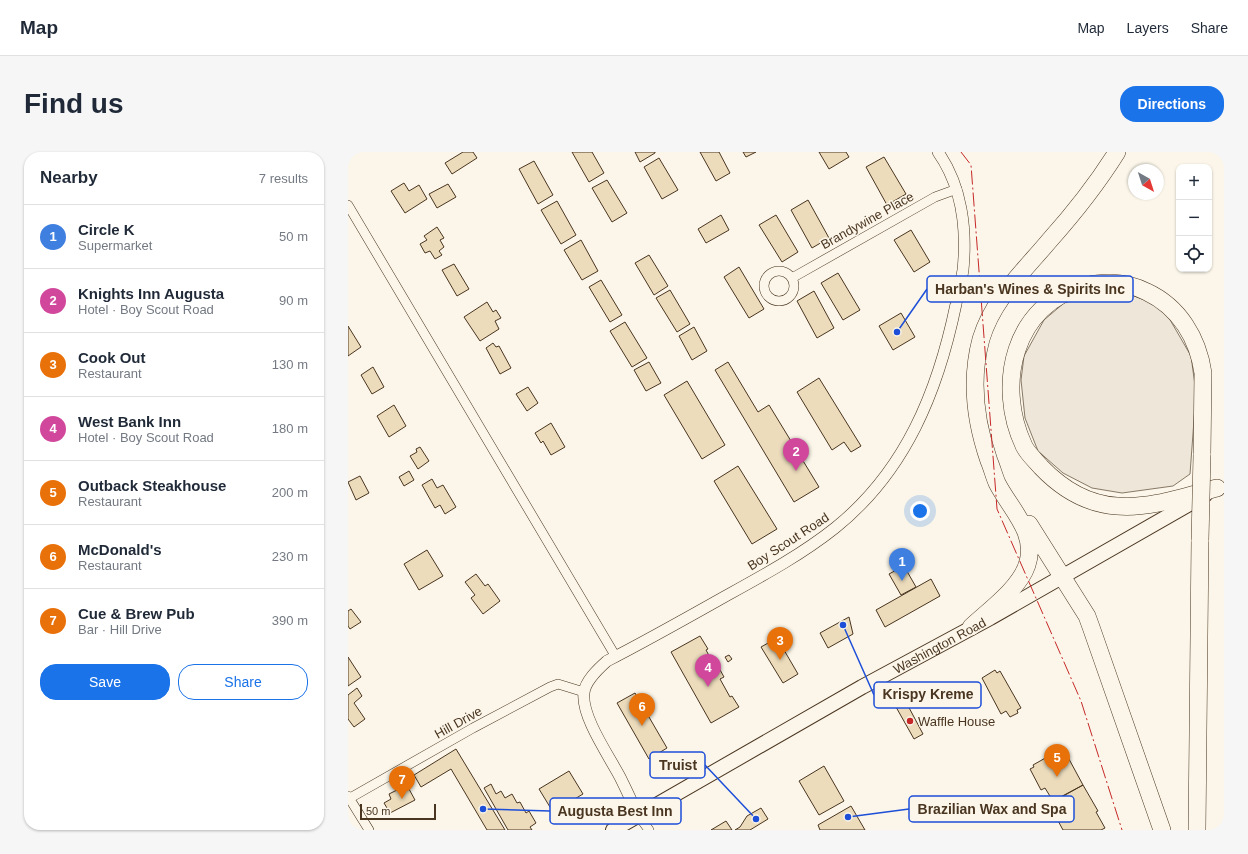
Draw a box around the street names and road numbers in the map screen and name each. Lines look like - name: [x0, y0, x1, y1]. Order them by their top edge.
- street label: Brandywine Place: [818, 189, 916, 252]
- street label: Boy Scout Road: [745, 510, 832, 573]
- street label: Washington Road: [891, 615, 988, 677]
- street label: Hill Drive: [432, 703, 485, 742]

